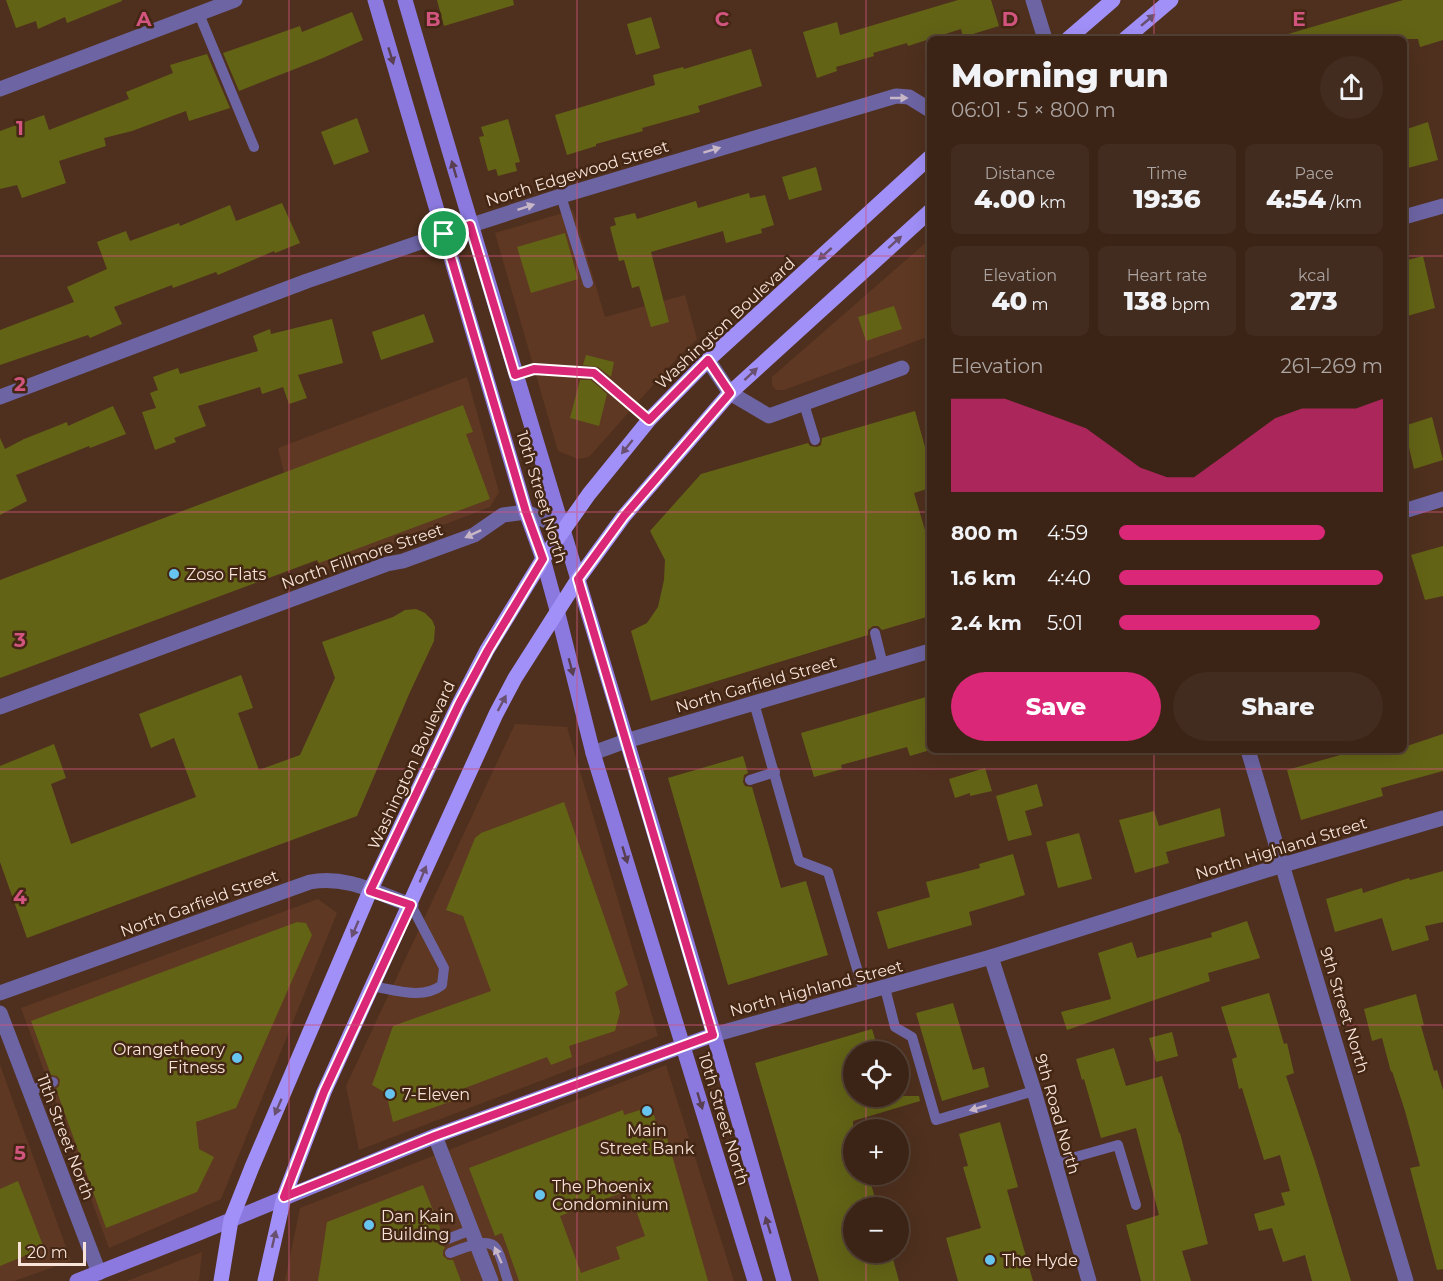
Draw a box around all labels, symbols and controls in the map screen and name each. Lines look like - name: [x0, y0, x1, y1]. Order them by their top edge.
- text: A: [135, 7, 152, 31]
- text: B: [425, 7, 441, 31]
- text: C: [715, 7, 730, 31]
- text: D: [1002, 7, 1018, 31]
- text: E: [1292, 7, 1306, 31]
- one-way arrow: [1140, 13, 1156, 26]
- one-way arrow: [387, 47, 396, 65]
- text: Morning run: [951, 55, 1169, 95]
- button: share: [1320, 56, 1383, 119]
- one-way arrow: [890, 93, 909, 103]
- text: 06:01 · 5 × 800 m: [951, 98, 1116, 122]
- text: 1: [16, 116, 24, 140]
- street label: North Edgewood Street: [483, 136, 671, 210]
- one-way arrow: [703, 145, 721, 154]
- one-way arrow: [449, 160, 458, 178]
- text: Distance: [985, 164, 1055, 183]
- text: Time: [1147, 164, 1187, 183]
- text: Pace: [1294, 164, 1334, 183]
- text: 4.00: [974, 183, 1035, 215]
- text: 19:36: [1133, 183, 1201, 215]
- text: 4:54: [1266, 183, 1326, 215]
- text: km: [1035, 193, 1066, 212]
- text: /km: [1326, 193, 1362, 212]
- one-way arrow: [517, 202, 535, 211]
- pin: [418, 208, 469, 259]
- icon: arrive: [427, 217, 460, 250]
- one-way arrow: [887, 235, 902, 249]
- one-way arrow: [818, 246, 832, 260]
- street label: Washington Boulevard: [652, 254, 799, 393]
- text: Elevation: [983, 266, 1057, 285]
- text: Heart rate: [1127, 266, 1207, 285]
- text: kcal: [1298, 266, 1330, 285]
- text: 40: [991, 285, 1027, 317]
- text: 138: [1124, 285, 1167, 317]
- text: 273: [1290, 285, 1338, 317]
- text: m: [1027, 295, 1049, 314]
- text: bpm: [1167, 295, 1210, 314]
- text: Elevation: [951, 354, 1043, 378]
- text: 261–269 m: [1280, 354, 1383, 378]
- one-way arrow: [743, 368, 758, 381]
- text: 2: [14, 372, 26, 396]
- street label: 10th Street North: [512, 429, 571, 566]
- one-way arrow: [621, 439, 634, 454]
- street label: North Fillmore Street: [279, 520, 446, 593]
- text: 800 m: [951, 521, 1018, 545]
- text: 4:59: [1047, 521, 1088, 545]
- one-way arrow: [465, 529, 482, 538]
- place label: Zoso Flats: [186, 565, 267, 584]
- text: 1.6 km: [951, 566, 1016, 590]
- text: 4:40: [1047, 566, 1091, 590]
- marker: Zoso Flats: [167, 567, 181, 581]
- text: 2.4 km: [951, 611, 1022, 635]
- text: 5:01: [1047, 611, 1083, 635]
- text: 3: [13, 628, 26, 652]
- street label: North Garfield Street: [673, 652, 839, 717]
- one-way arrow: [567, 658, 576, 676]
- button: Save: [951, 672, 1161, 741]
- button: Share: [1173, 672, 1383, 741]
- street label: Washington Boulevard: [364, 678, 459, 853]
- one-way arrow: [497, 695, 507, 712]
- street label: North Highland Street: [1193, 813, 1370, 884]
- one-way arrow: [621, 846, 630, 864]
- one-way arrow: [419, 865, 428, 883]
- street label: North Garfield Street: [118, 866, 281, 941]
- text: 4: [13, 885, 27, 909]
- one-way arrow: [350, 920, 360, 938]
- street label: 9th Street North: [1316, 945, 1373, 1076]
- street label: North Highland Street: [728, 956, 905, 1021]
- place label: Orangetheory Fitness: [113, 1040, 225, 1077]
- map controls: [843, 1041, 909, 1263]
- button: locate: [843, 1041, 909, 1107]
- marker: Orangetheory Fitness: [230, 1051, 244, 1065]
- street label: 10th Street North: [694, 1051, 753, 1188]
- street label: 9th Road North: [1031, 1052, 1084, 1177]
- street label: 11th Street North: [33, 1072, 98, 1202]
- place label: 7-Eleven: [402, 1085, 470, 1104]
- marker: 7-Eleven: [383, 1087, 397, 1101]
- one-way arrow: [696, 1092, 705, 1110]
- one-way arrow: [273, 1098, 283, 1116]
- one-way arrow: [969, 1103, 987, 1113]
- marker: Main Street Bank: [640, 1104, 654, 1118]
- button: +: [843, 1119, 909, 1185]
- place label: Main Street Bank: [600, 1121, 695, 1158]
- text: 5: [14, 1141, 26, 1165]
- place label: The Phoenix Condominium: [552, 1177, 669, 1214]
- marker: The Phoenix Condominium: [533, 1188, 547, 1202]
- button: −: [843, 1197, 909, 1263]
- place label: Dan Kain Building: [381, 1207, 454, 1244]
- one-way arrow: [763, 1216, 772, 1234]
- marker: Dan Kain Building: [362, 1218, 376, 1232]
- one-way arrow: [270, 1230, 280, 1248]
- scale bar: [18, 1239, 86, 1266]
- text: 20 m: [27, 1243, 68, 1262]
- one-way arrow: [493, 1246, 503, 1264]
- place label: The Hyde: [1002, 1251, 1078, 1270]
- marker: The Hyde: [983, 1253, 997, 1267]

